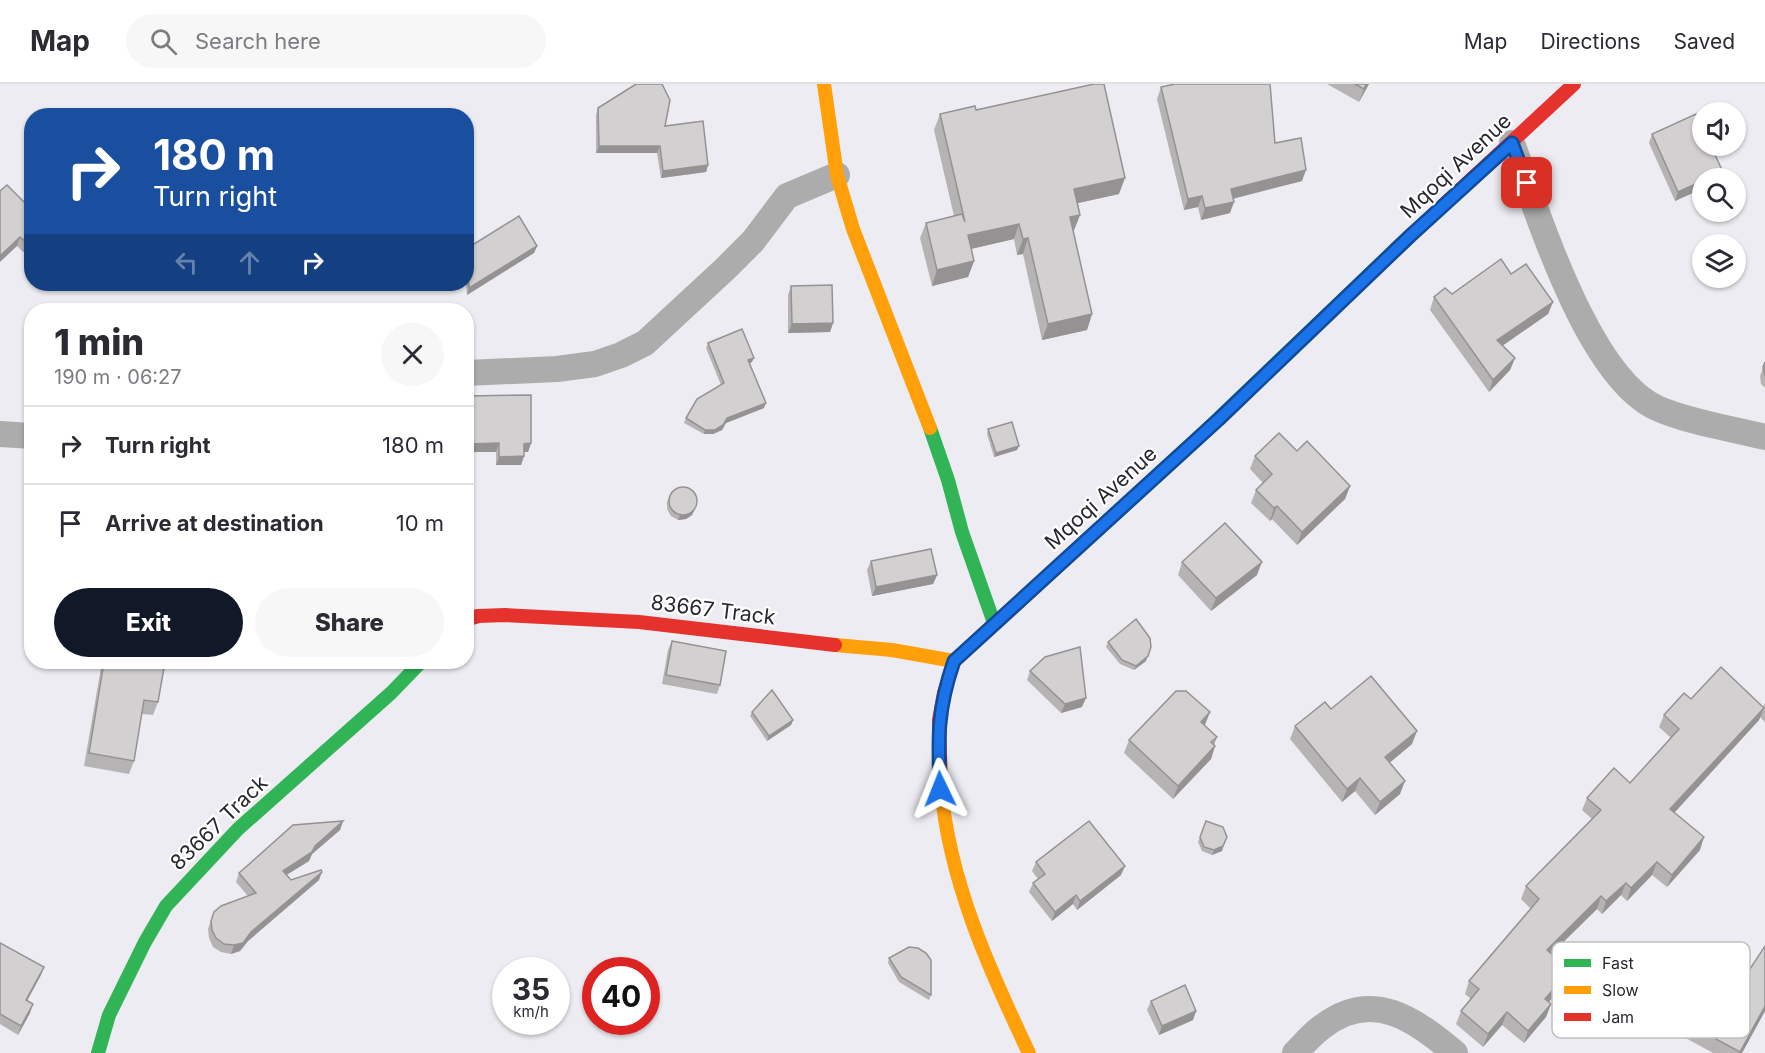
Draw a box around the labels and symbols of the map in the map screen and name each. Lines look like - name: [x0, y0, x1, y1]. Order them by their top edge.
- street label: Mqoqi Avenue: [1395, 108, 1516, 223]
- pin: [1501, 157, 1552, 208]
- street label: Mqoqi Avenue: [1040, 441, 1162, 554]
- street label: 83667 Track: [649, 589, 777, 630]
- position arrow: [908, 757, 972, 821]
- street label: 83667 Track: [165, 770, 273, 875]
- legend: [1552, 942, 1750, 1038]
- text: Fast: [1602, 953, 1634, 973]
- speed limit sign: 40: [582, 957, 660, 1035]
- text: Slow: [1602, 980, 1639, 1000]
- text: Jam: [1602, 1007, 1634, 1027]

